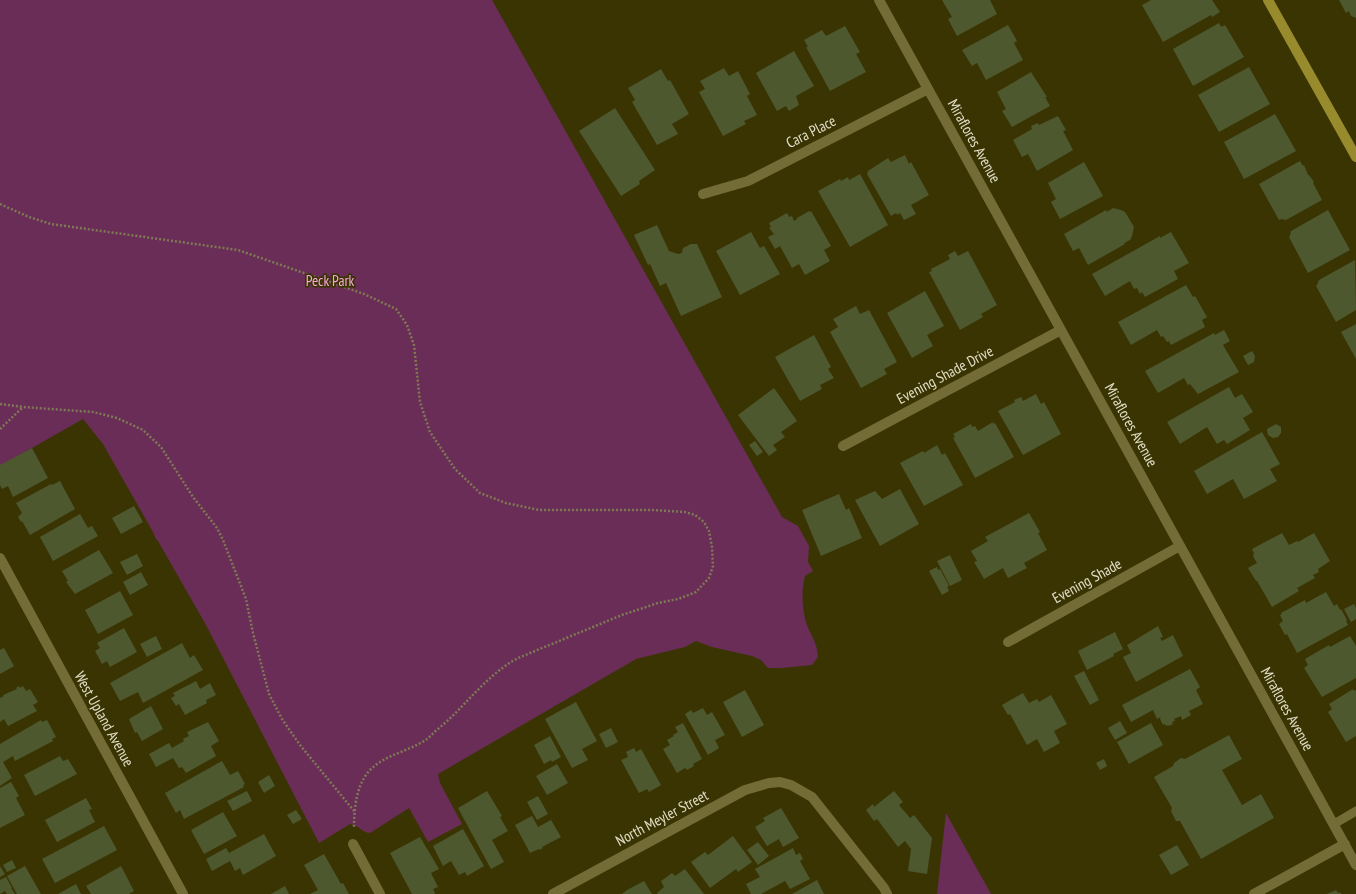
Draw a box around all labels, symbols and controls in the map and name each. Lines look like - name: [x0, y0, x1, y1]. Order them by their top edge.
- street label: Miraflores Avenue: [944, 96, 1005, 186]
- street label: Cara Place: [783, 111, 839, 152]
- park label: Peck Park: [306, 271, 355, 290]
- street label: Evening Shade Drive: [893, 341, 996, 408]
- street label: Miraflores Avenue: [1101, 380, 1162, 470]
- street label: Evening Shade: [1049, 554, 1125, 607]
- street label: Miraflores Avenue: [1257, 664, 1318, 754]
- street label: West Upland Avenue: [70, 668, 138, 770]
- street label: North Meyler Street: [612, 785, 711, 850]

